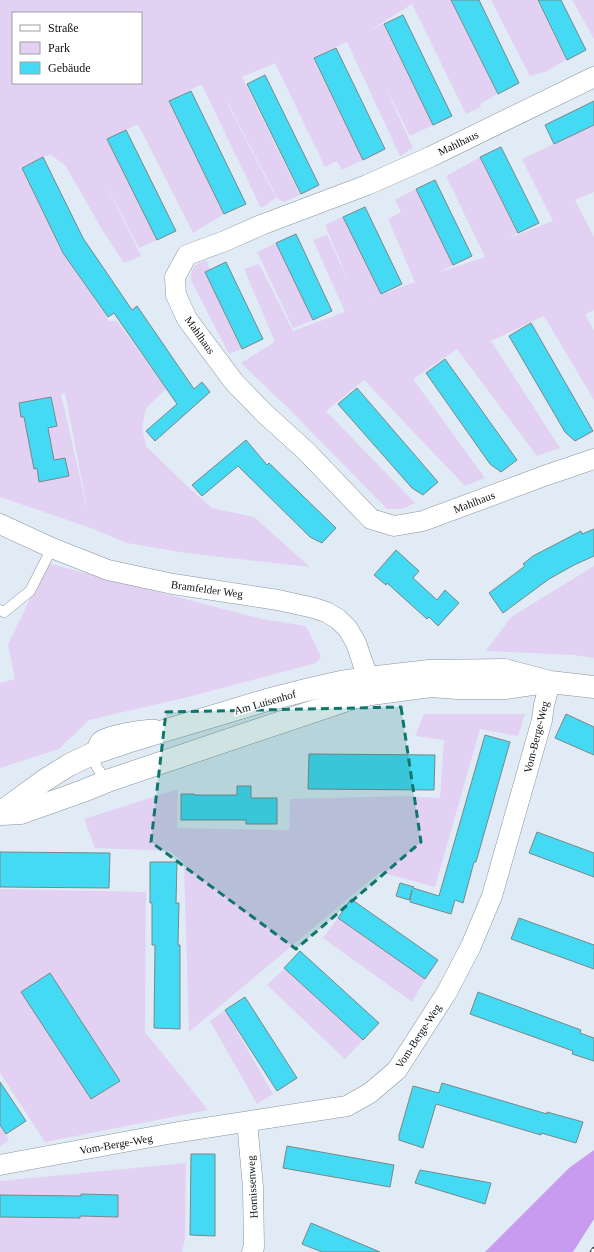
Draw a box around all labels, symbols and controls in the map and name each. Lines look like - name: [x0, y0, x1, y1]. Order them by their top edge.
- legend: [12, 12, 142, 84]
- text: Straße: [48, 21, 79, 35]
- text: Park: [48, 41, 70, 55]
- text: Gebäude: [48, 61, 91, 75]
- street label: Mahlhaus: [436, 128, 480, 158]
- street label: Mahlhaus: [183, 314, 217, 356]
- street label: Mahlhaus: [452, 489, 496, 515]
- street label: Bramfelder Weg: [170, 578, 244, 600]
- street label: Am Luisenhof: [233, 687, 298, 717]
- street label: Vom-Berge-Weg: [521, 699, 551, 774]
- street label: Vom-Berge-Weg: [393, 1001, 443, 1070]
- street label: Vom-Berge-Weg: [79, 1132, 154, 1156]
- street label: Hornissenweg: [244, 1155, 260, 1219]

